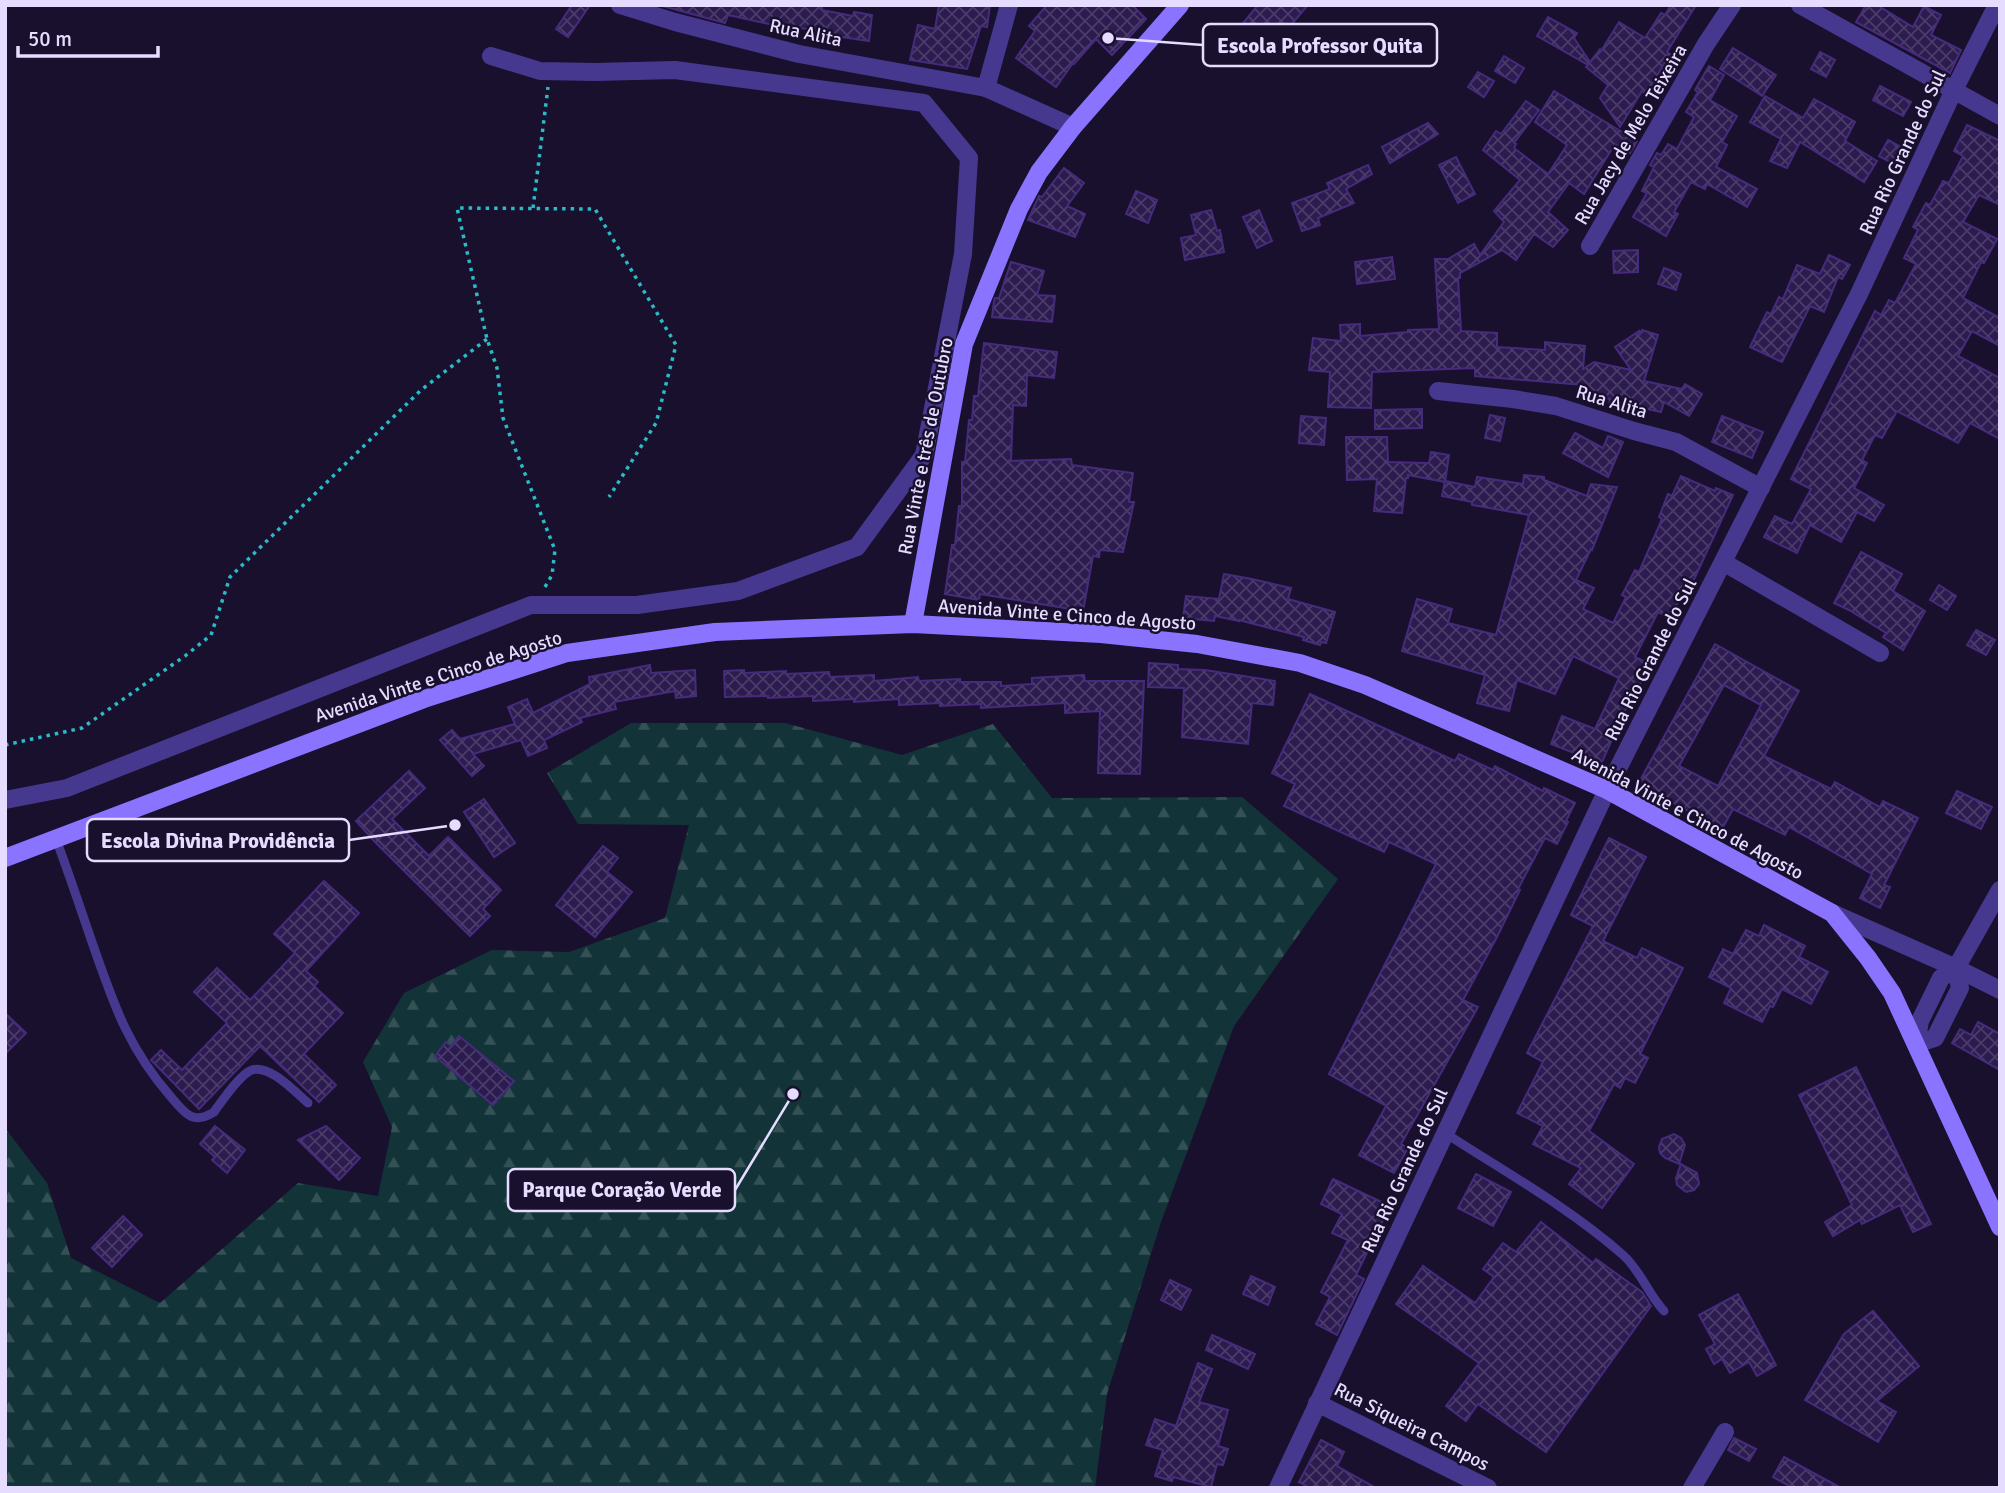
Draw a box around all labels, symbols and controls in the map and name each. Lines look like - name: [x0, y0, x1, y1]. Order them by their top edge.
- scale bar: [18, 14, 158, 58]
- street label: Rua Alita: [767, 14, 844, 52]
- callout: Escola Professor Quita: [1203, 24, 1437, 66]
- text: 50 m: [28, 26, 72, 52]
- text: Escola Professor Quita: [1217, 33, 1423, 59]
- street label: Rua Jacy de Melo Teixeira: [1569, 40, 1692, 229]
- street label: Rua Rio Grande do Sul: [1854, 66, 1952, 239]
- street label: Rua Vinte e três de Outubro: [893, 335, 959, 557]
- street label: Rua Alita: [1573, 380, 1650, 424]
- street label: Rua Rio Grande do Sul: [1599, 574, 1702, 745]
- street label: Avenida Vinte e Cinco de Agosto: [937, 594, 1197, 636]
- street label: Avenida Vinte e Cinco de Agosto: [312, 626, 565, 728]
- street label: Avenida Vinte e Cinco de Agosto: [1568, 743, 1807, 885]
- callout: Escola Divina Providência: [87, 819, 349, 861]
- text: Escola Divina Providência: [101, 828, 335, 854]
- street label: Rua Rio Grande do Sul: [1356, 1084, 1454, 1257]
- callout: Parque Coração Verde: [508, 1169, 735, 1211]
- text: Parque Coração Verde: [522, 1177, 722, 1203]
- street label: Rua Siqueira Campos: [1330, 1377, 1493, 1476]

